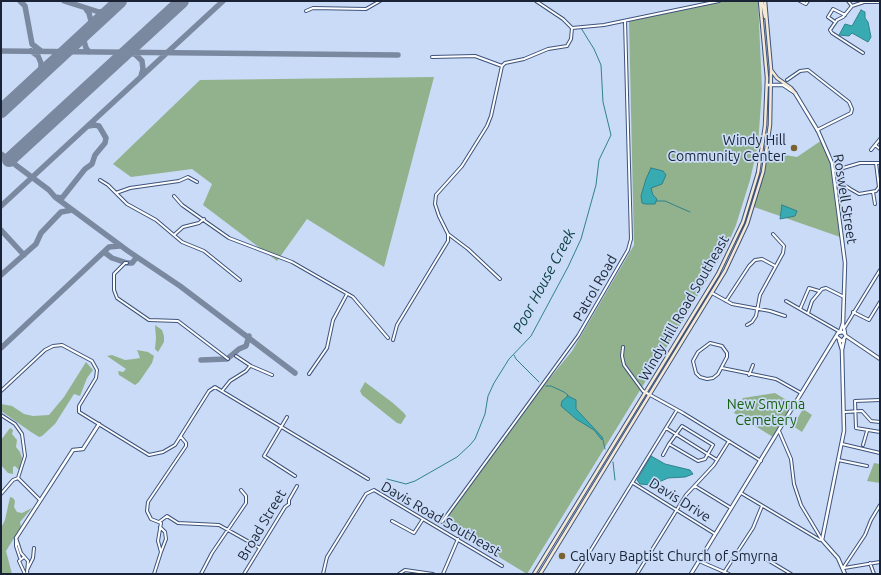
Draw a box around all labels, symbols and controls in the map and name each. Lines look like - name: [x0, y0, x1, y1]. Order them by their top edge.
- place label: Windy Hill Community Center: [667, 132, 786, 164]
- marker: Windy Hill Community Center: [789, 143, 799, 153]
- street label: Roswell Street: [830, 153, 860, 245]
- water label: Poor House Creek: [509, 226, 579, 336]
- street label: Windy Hill Road Southeast: [635, 232, 733, 384]
- street label: Patrol Road: [569, 252, 621, 324]
- park label: New Smyrna Cemetery: [727, 396, 805, 428]
- street label: Davis Drive: [646, 474, 714, 526]
- street label: Davis Road Southeast: [378, 478, 504, 560]
- street label: Broad Street: [234, 486, 290, 564]
- place label: Calvary Baptist Church of Smyrna: [570, 548, 778, 564]
- marker: Calvary Baptist Church of Smyrna: [557, 551, 567, 561]

